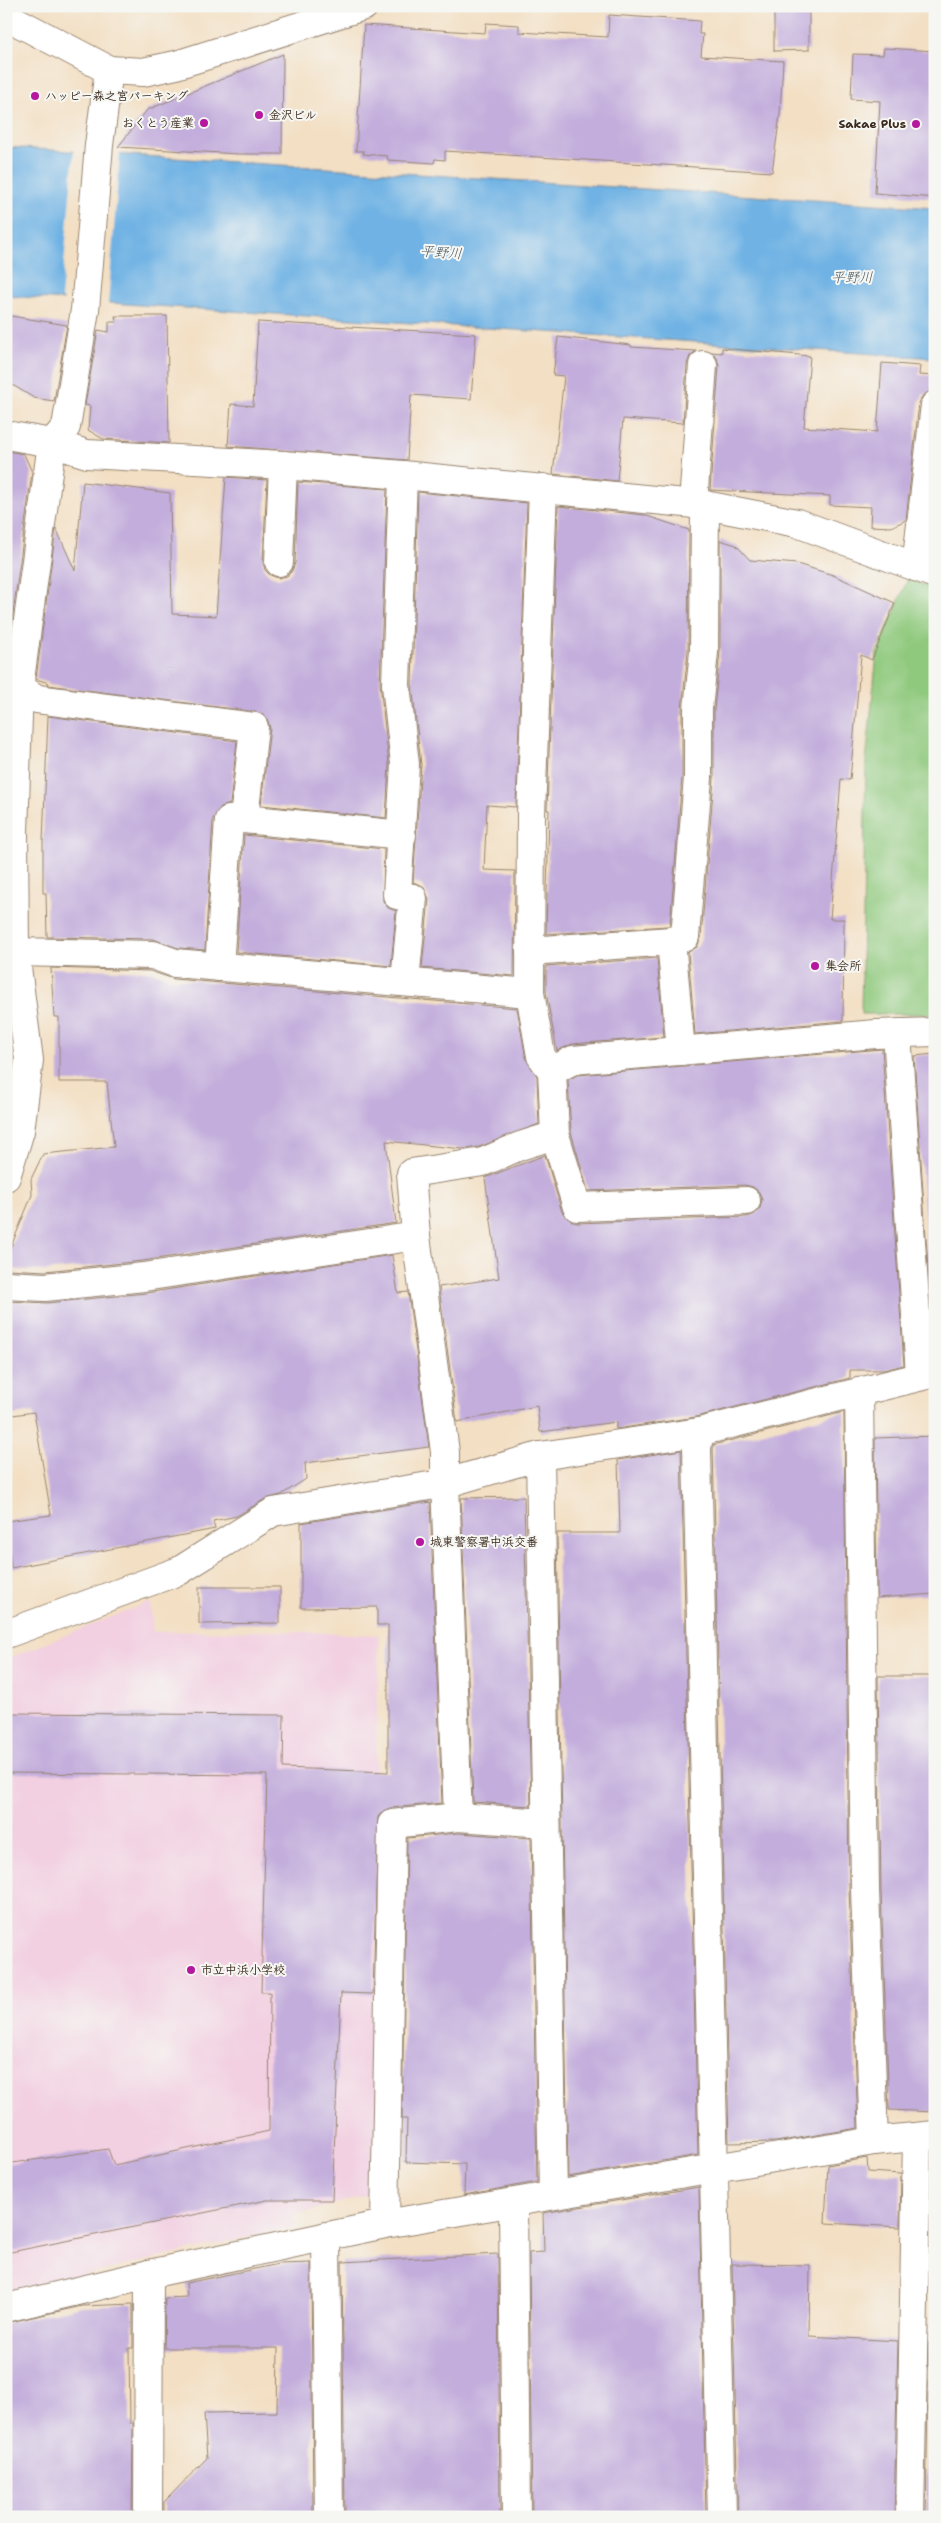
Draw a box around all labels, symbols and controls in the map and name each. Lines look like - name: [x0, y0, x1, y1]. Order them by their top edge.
- place label: ハッピー森之宮パーキング: [45, 88, 189, 104]
- marker: ハッピー森之宮パーキング: [29, 90, 41, 102]
- place label: 金沢ビル: [269, 107, 317, 123]
- marker: 金沢ビル: [253, 109, 265, 121]
- place label: おくとう産業: [122, 115, 194, 131]
- place label: Sakae Plus: [839, 116, 906, 132]
- marker: おくとう産業: [198, 117, 210, 129]
- marker: Sakae Plus: [910, 118, 922, 130]
- water label: 平野川: [419, 242, 463, 262]
- water label: 平野川: [831, 268, 873, 286]
- place label: 集会所: [825, 958, 862, 974]
- marker: 集会所: [809, 960, 821, 972]
- place label: 城東警察署中浜交番: [430, 1534, 538, 1550]
- marker: 城東警察署中浜交番: [414, 1536, 426, 1548]
- place label: 市立中浜小学校: [201, 1962, 285, 1978]
- marker: 市立中浜小学校: [185, 1964, 197, 1976]

